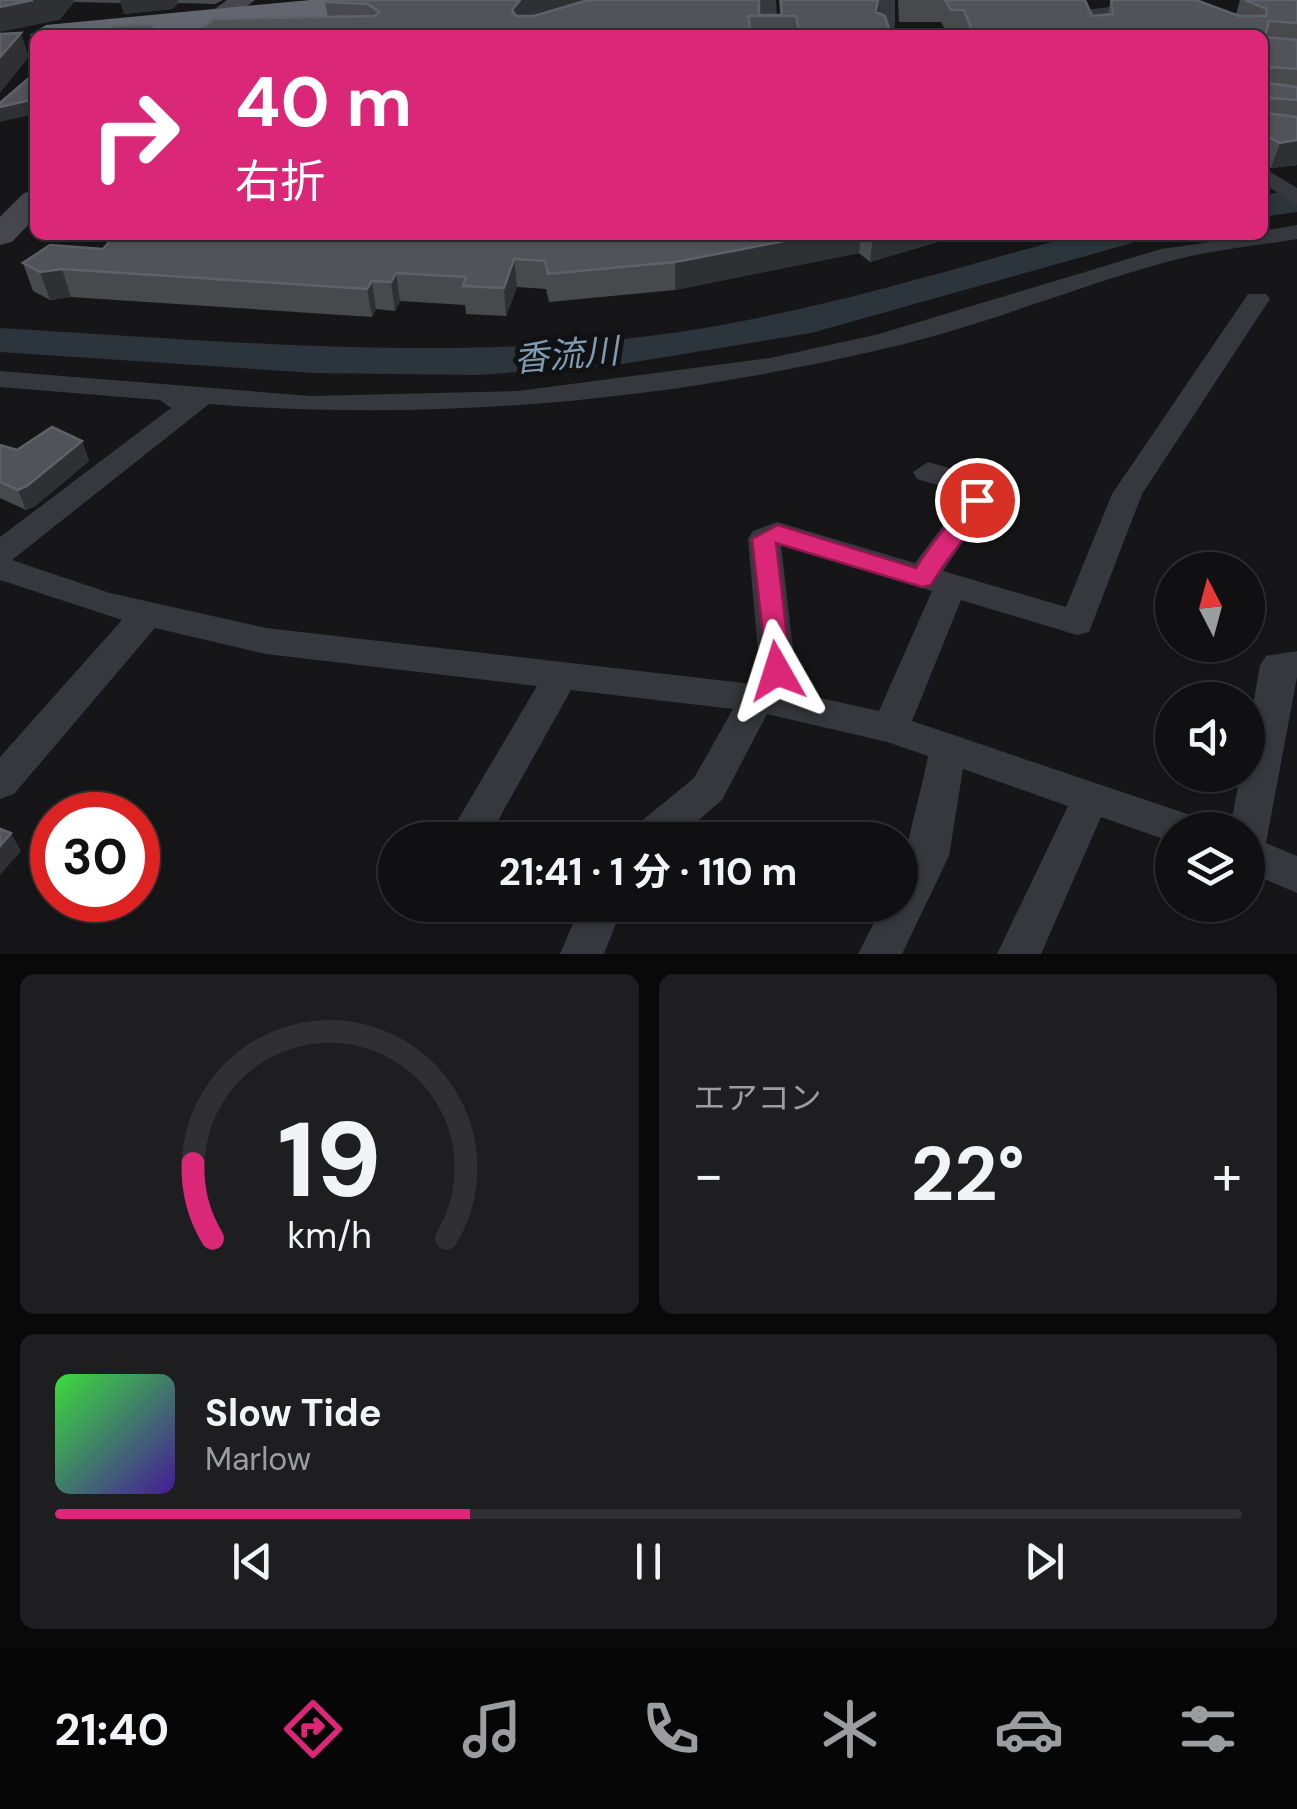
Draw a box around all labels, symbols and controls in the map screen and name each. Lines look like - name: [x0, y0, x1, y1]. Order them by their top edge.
- text: 40 m: [235, 57, 412, 148]
- icon: right: [70, 70, 200, 200]
- text: 右折: [235, 152, 325, 211]
- water label: 香流川: [512, 327, 624, 382]
- pin: [935, 458, 1020, 543]
- icon: arrive: [950, 473, 1005, 528]
- north arrow: [1155, 552, 1265, 662]
- map controls: [1155, 552, 1265, 922]
- position arrow: [725, 619, 829, 723]
- button: sound: [1155, 682, 1265, 792]
- speed limit sign: 30: [30, 792, 160, 922]
- button: layers: [1155, 812, 1265, 922]
- text: 21:41 · 1 分 · 110 m: [499, 847, 797, 897]
- text: エアコン: [694, 1077, 822, 1119]
- text: 19: [277, 1093, 381, 1228]
- text: 22°: [911, 1126, 1025, 1223]
- text: −: [694, 1139, 724, 1211]
- text: +: [1212, 1139, 1242, 1211]
- text: km/h: [287, 1213, 371, 1259]
- text: Slow Tide: [205, 1388, 382, 1438]
- text: Marlow: [205, 1438, 311, 1480]
- icon: previous: [225, 1534, 280, 1589]
- icon: pause: [621, 1534, 676, 1589]
- icon: next: [1017, 1534, 1072, 1589]
- icon: directions: [278, 1694, 348, 1764]
- icon: music: [457, 1694, 527, 1764]
- icon: phone: [636, 1694, 706, 1764]
- icon: climate: [815, 1694, 885, 1764]
- icon: car: [994, 1694, 1064, 1764]
- icon: filters: [1173, 1694, 1243, 1764]
- text: 21:40: [54, 1700, 169, 1759]

